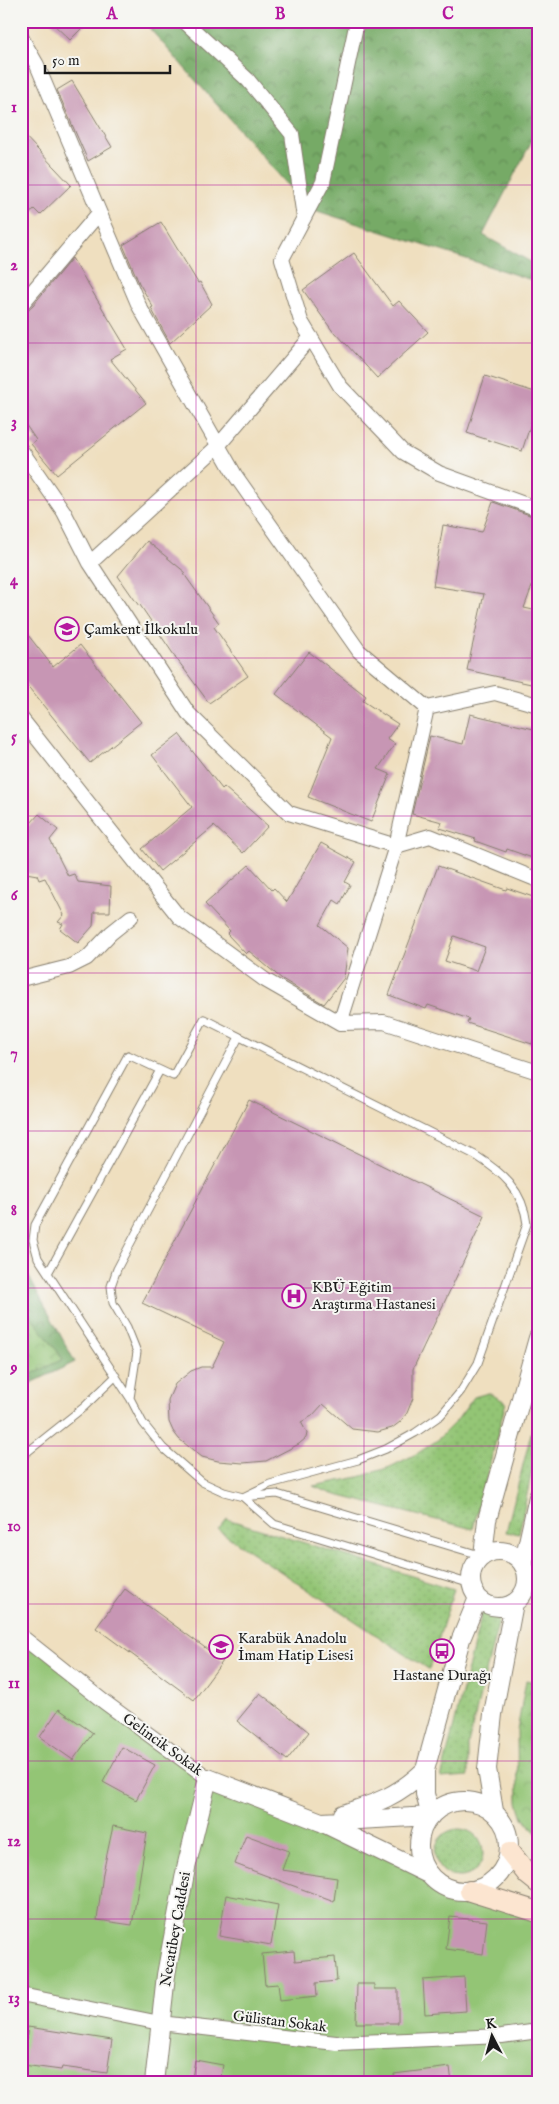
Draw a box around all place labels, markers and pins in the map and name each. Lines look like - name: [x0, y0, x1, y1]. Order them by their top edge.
- school or university icon: Çamkent İlkokulu: [54, 616, 80, 642]
- place label: Çamkent İlkokulu: [84, 620, 198, 639]
- place label: KBÜ Eğitim Araştırma Hastanesi: [311, 1278, 436, 1314]
- hospital icon: KBÜ Eğitim Araştırma Hastanesi: [281, 1283, 307, 1309]
- place label: Karabük Anadolu İmam Hatip Lisesi: [238, 1629, 353, 1665]
- school or university icon: Karabük Anadolu İmam Hatip Lisesi: [208, 1634, 234, 1660]
- bus stop icon: Hastane Durağı: [429, 1638, 455, 1664]
- place label: Hastane Durağı: [393, 1666, 491, 1685]

